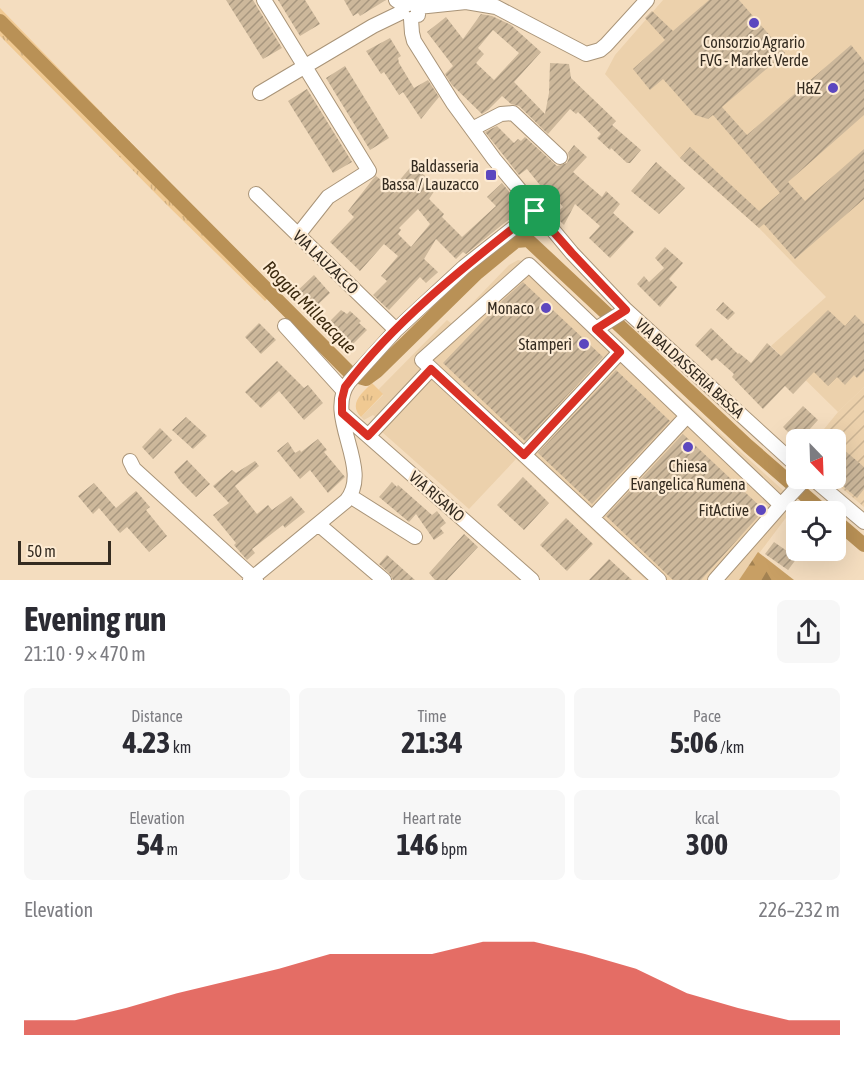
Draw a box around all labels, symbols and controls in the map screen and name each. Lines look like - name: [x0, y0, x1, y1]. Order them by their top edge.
- marker: Consorzio Agrario FVG - Market Verde: [747, 16, 761, 30]
- place label: Consorzio Agrario FVG - Market Verde: [700, 33, 808, 69]
- place label: H&Z: [796, 79, 821, 97]
- marker: H&Z: [826, 81, 840, 95]
- place label: Baldasseria Bassa / Lauzacco: [382, 157, 479, 193]
- marker: Baldasseria Bassa / Lauzacco: [484, 168, 498, 182]
- pin: [509, 185, 560, 236]
- icon: arrive: [518, 194, 551, 227]
- street label: VIA LAUZACCO: [290, 226, 362, 298]
- water label: Roggia Milleacque: [259, 256, 361, 358]
- place label: Monaco: [487, 299, 534, 317]
- marker: Monaco: [539, 301, 553, 315]
- street label: VIA BALDASSERIA BASSA: [632, 315, 748, 421]
- place label: Stamperì: [518, 335, 572, 354]
- marker: Stamperì: [577, 337, 591, 351]
- north arrow: [786, 429, 846, 489]
- map controls: [786, 429, 846, 561]
- marker: Chiesa Evangelica Rumena: [681, 440, 695, 454]
- place label: Chiesa Evangelica Rumena: [630, 457, 746, 494]
- street label: VIA RISANO: [406, 467, 468, 525]
- place label: FitActive: [699, 501, 749, 519]
- button: locate: [786, 501, 846, 561]
- marker: FitActive: [754, 503, 768, 517]
- scale bar: [18, 538, 111, 566]
- text: 50 m: [27, 542, 56, 560]
- text: Evening run: [24, 600, 166, 638]
- button: share: [777, 600, 840, 663]
- text: 21:10 · 9 × 470 m: [24, 642, 146, 665]
- text: Distance: [131, 707, 183, 725]
- text: Time: [417, 707, 447, 725]
- text: Pace: [693, 707, 721, 725]
- text: 4.23: [123, 725, 170, 759]
- text: 21:34: [401, 725, 463, 759]
- text: 5:06: [670, 725, 718, 759]
- text: km: [170, 738, 191, 756]
- text: /km: [718, 738, 744, 756]
- text: Elevation: [129, 809, 185, 827]
- text: Heart rate: [403, 809, 461, 827]
- text: kcal: [695, 809, 719, 827]
- text: 54: [136, 827, 164, 861]
- text: 146: [396, 827, 439, 861]
- text: 300: [686, 827, 728, 861]
- text: m: [164, 840, 178, 858]
- text: bpm: [439, 840, 468, 858]
- text: Elevation: [24, 898, 93, 921]
- text: 226–232 m: [758, 898, 840, 921]

